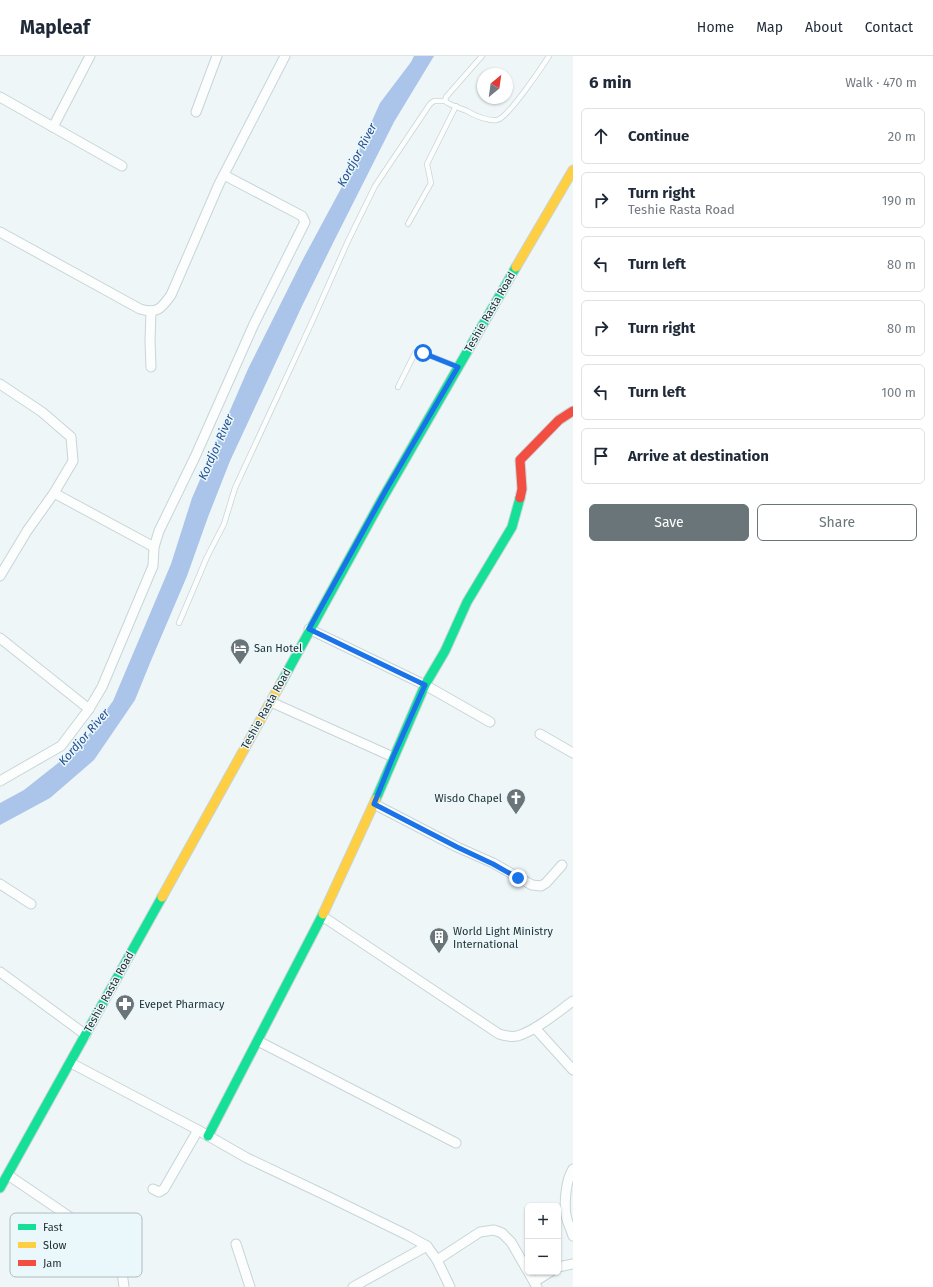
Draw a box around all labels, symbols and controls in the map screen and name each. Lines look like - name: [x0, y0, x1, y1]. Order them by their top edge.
- text: Mapleaf: [20, 16, 90, 39]
- text: Home: [697, 19, 734, 36]
- text: Map: [756, 19, 783, 36]
- text: About: [805, 19, 843, 36]
- text: Contact: [865, 19, 913, 36]
- north arrow: [477, 68, 513, 104]
- text: 6 min: [589, 72, 632, 93]
- text: Walk · 470 m: [845, 75, 917, 90]
- water label: Kordjor River: [334, 120, 380, 189]
- icon: ahead: [590, 125, 612, 147]
- text: Continue: [628, 127, 689, 145]
- text: 20 m: [888, 129, 916, 144]
- text: Turn right: [628, 184, 695, 202]
- icon: right: [590, 189, 612, 211]
- text: 190 m: [882, 193, 916, 208]
- text: Teshie Rasta Road: [628, 202, 735, 217]
- icon: left: [590, 253, 612, 275]
- text: Turn left: [628, 255, 686, 273]
- text: 80 m: [887, 257, 916, 272]
- street label: Teshie Rasta Road: [462, 270, 518, 354]
- icon: right: [590, 317, 612, 339]
- text: Turn right: [628, 319, 695, 337]
- text: 80 m: [887, 321, 916, 336]
- route start: [414, 344, 432, 362]
- icon: left: [590, 381, 612, 403]
- text: Turn left: [628, 383, 686, 401]
- text: 100 m: [881, 385, 916, 400]
- water label: Kordjor River: [195, 412, 237, 482]
- icon: arrive: [590, 445, 612, 467]
- text: Arrive at destination: [628, 447, 769, 465]
- button: Save: [589, 504, 749, 541]
- button: Share: [757, 504, 917, 541]
- hotel icon: San Hotel: [229, 637, 251, 665]
- place label: San Hotel: [254, 642, 302, 655]
- street label: Teshie Rasta Road: [238, 666, 294, 752]
- water label: Kordjor River: [56, 706, 113, 768]
- church icon: Wisdo Chapel: [505, 787, 527, 815]
- place label: Wisdo Chapel: [435, 792, 502, 805]
- route end: [509, 869, 527, 887]
- place label: World Light Ministry International: [453, 925, 554, 951]
- building icon: World Light Ministry International: [428, 926, 450, 954]
- street label: Teshie Rasta Road: [81, 949, 137, 1035]
- pharmacy icon: Evepet Pharmacy: [114, 993, 136, 1021]
- place label: Evepet Pharmacy: [139, 998, 225, 1011]
- map controls: [525, 1203, 561, 1275]
- button: +: [525, 1203, 561, 1239]
- legend: [10, 1213, 142, 1277]
- text: Fast: [43, 1221, 63, 1234]
- text: Slow: [43, 1239, 67, 1252]
- button: −: [525, 1239, 561, 1275]
- text: Jam: [43, 1257, 62, 1270]

